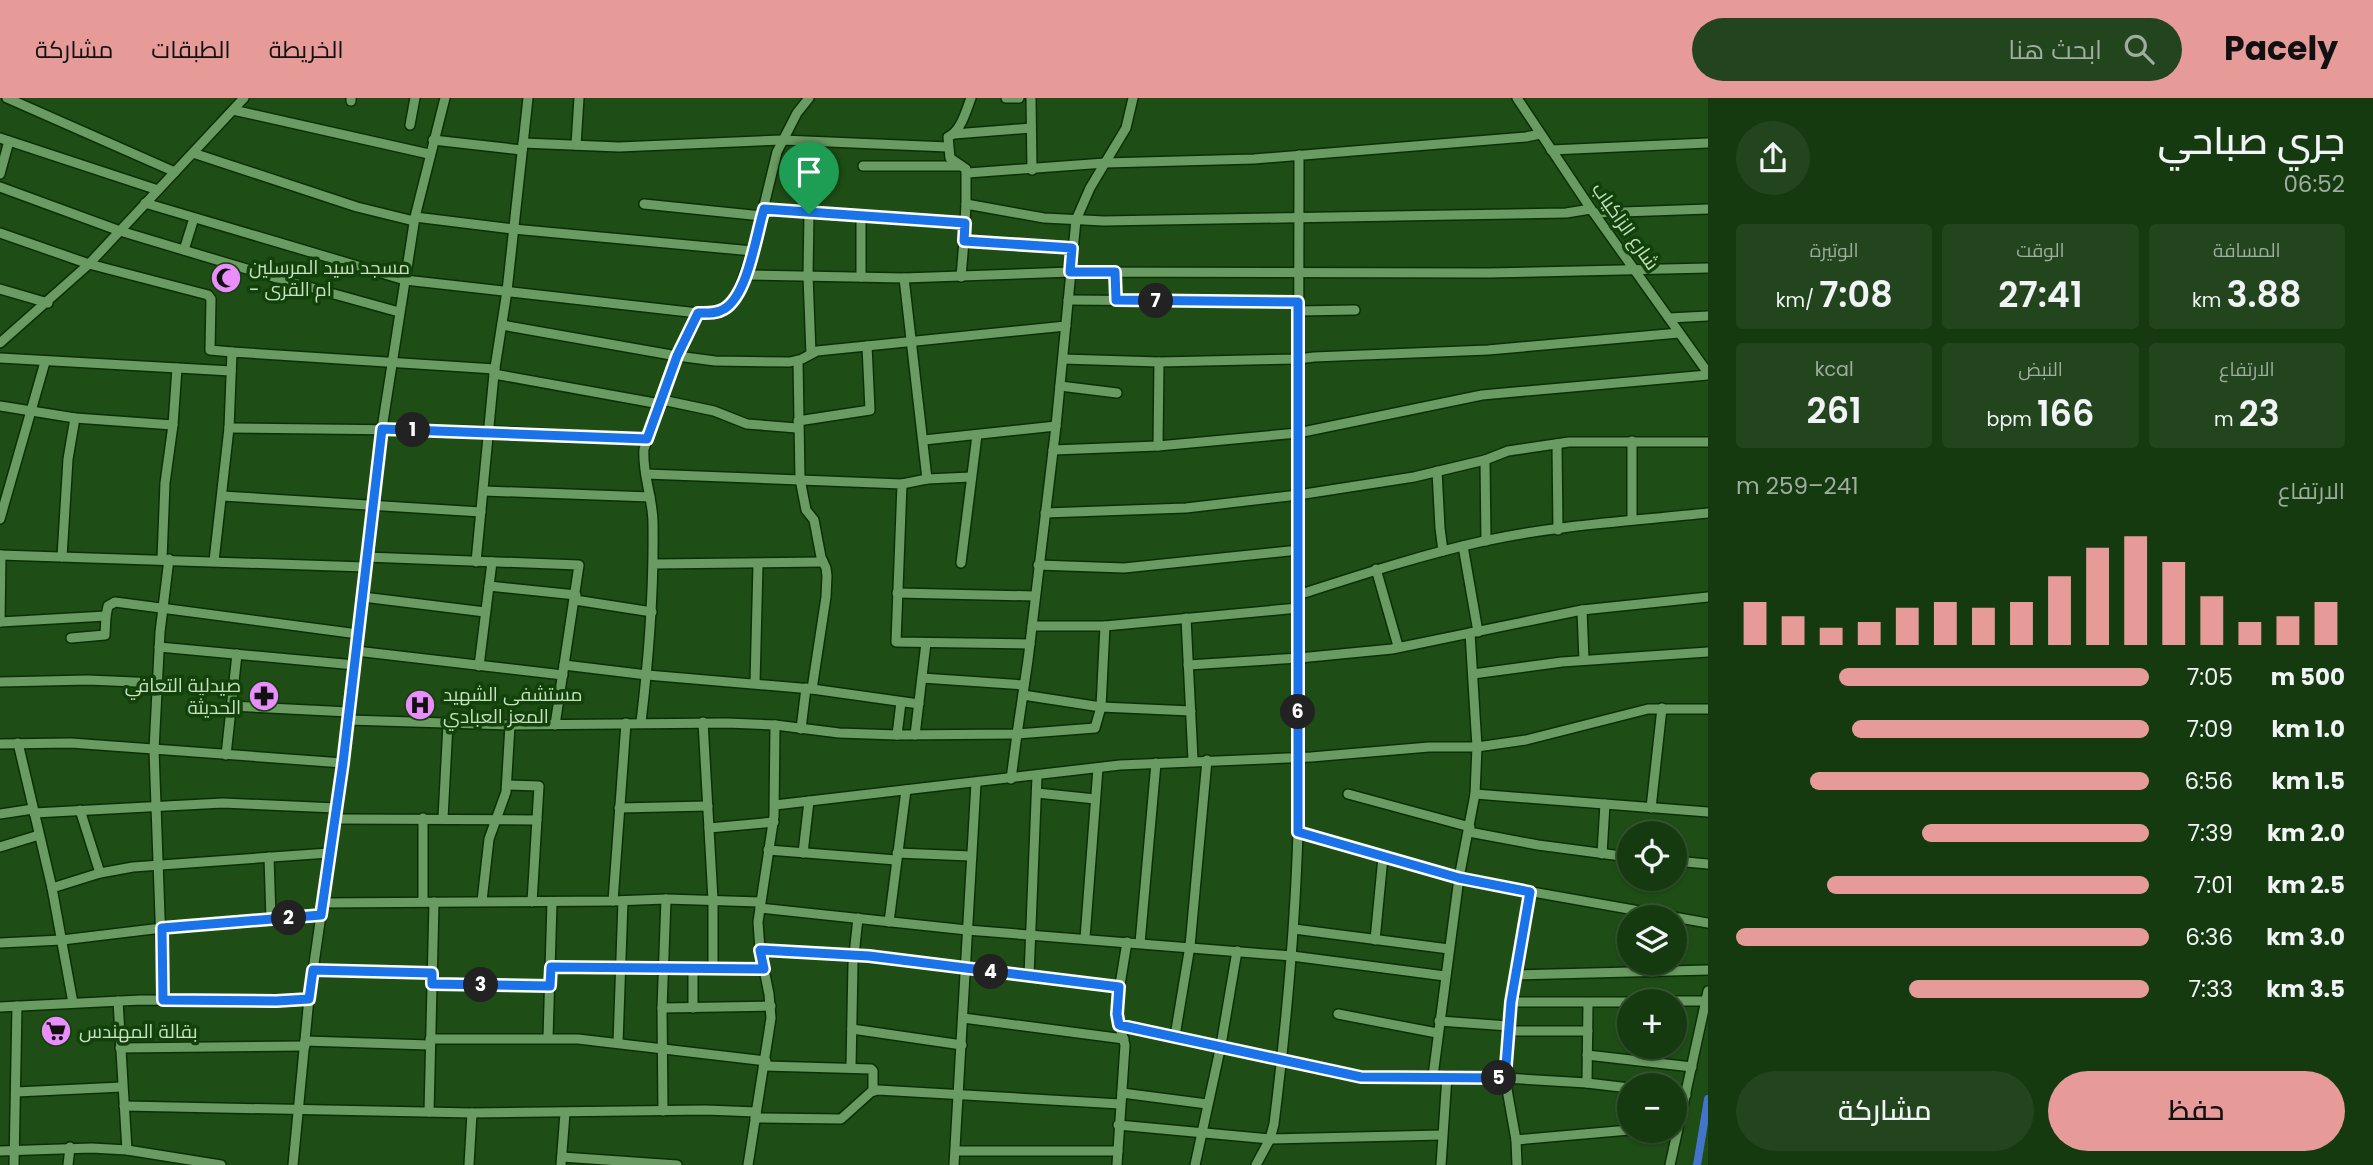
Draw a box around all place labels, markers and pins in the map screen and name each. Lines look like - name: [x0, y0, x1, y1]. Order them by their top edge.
- pin: [779, 142, 839, 214]
- place label: مسجد سيد المرسلين - ام القرى: [249, 254, 410, 303]
- mosque icon: مسجد سيد المرسلين - ام القرى: [209, 261, 243, 295]
- pin: 7: [1138, 284, 1174, 318]
- pin: 1: [396, 412, 430, 448]
- place label: صيدلية التعافي الحديثة: [125, 672, 241, 721]
- pharmacy icon: صيدلية التعافي الحديثة: [247, 679, 281, 713]
- place label: مستشفى الشهيد المعز العبادي: [443, 681, 582, 731]
- hospital icon: مستشفى الشهيد المعز العبادي: [403, 688, 437, 722]
- pin: 6: [1280, 694, 1316, 730]
- pin: 2: [272, 900, 306, 936]
- pin: 4: [974, 954, 1009, 990]
- pin: 3: [463, 968, 498, 1002]
- supermarket icon: بقالة المهندس: [39, 1014, 73, 1048]
- place label: بقالة المهندس: [79, 1018, 198, 1045]
- pin: 5: [1482, 1060, 1516, 1096]

